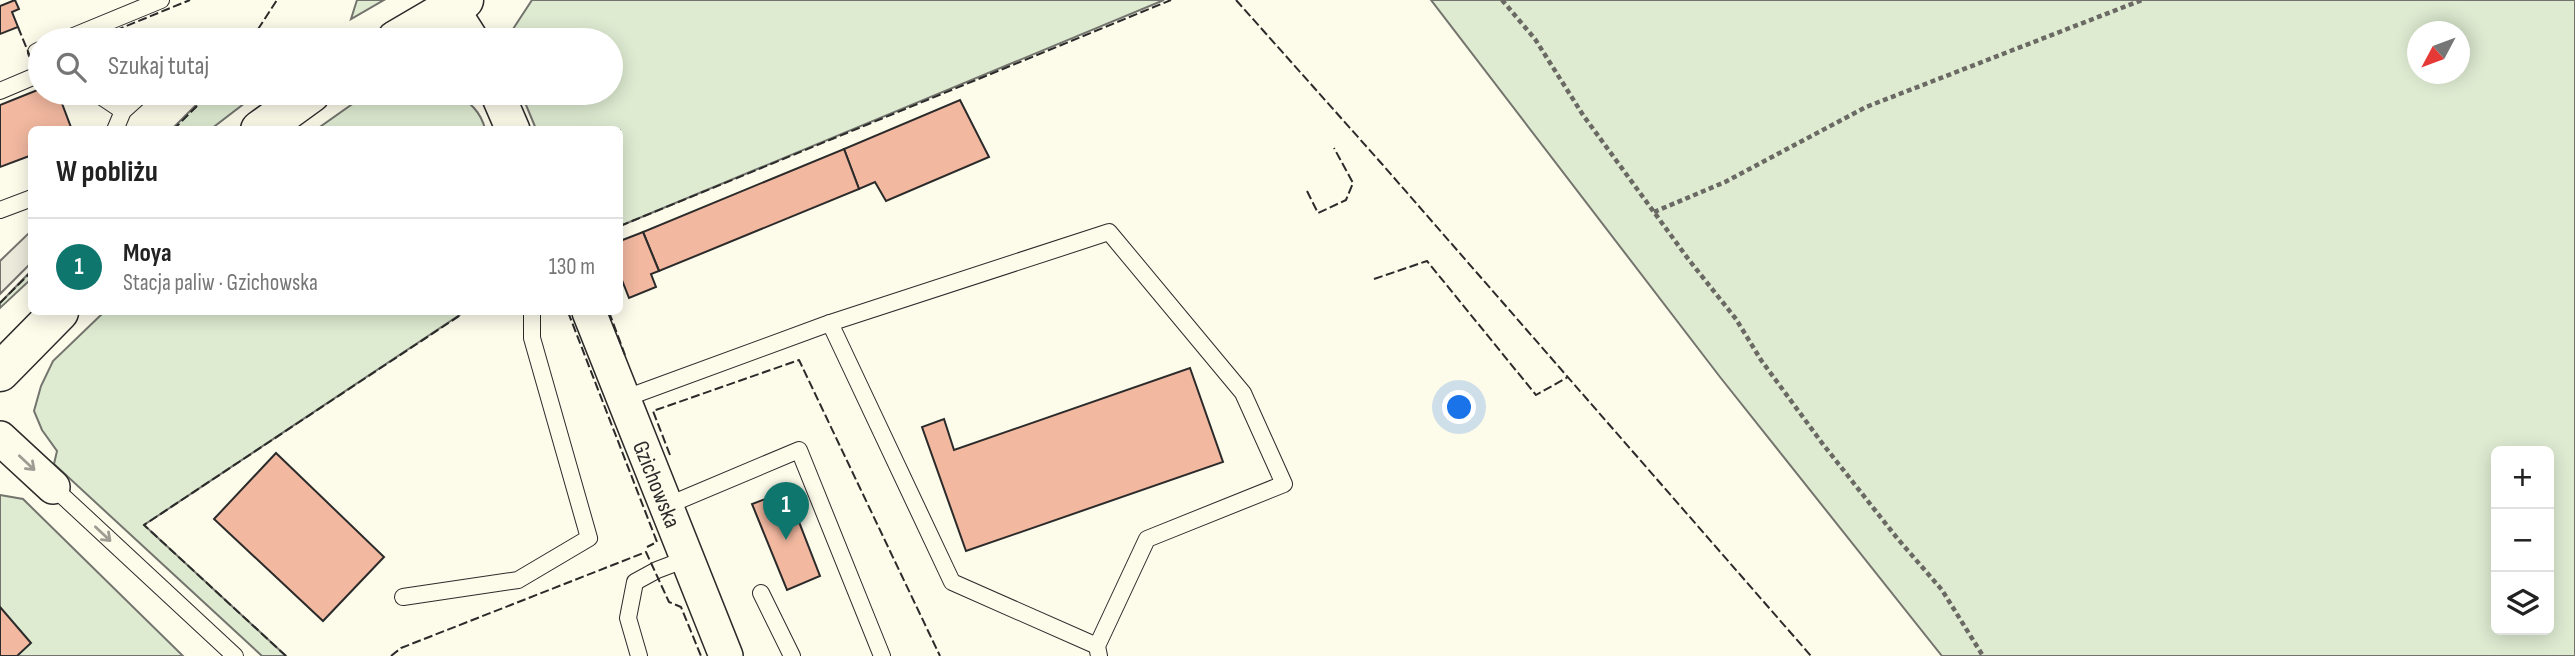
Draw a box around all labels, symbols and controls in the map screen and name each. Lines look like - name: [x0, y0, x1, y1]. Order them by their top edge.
- north arrow: [2407, 21, 2470, 84]
- search box: [28, 28, 623, 105]
- icon: search: [52, 48, 90, 86]
- text: Szukaj tutaj: [108, 51, 209, 82]
- text: W pobliżu: [56, 154, 158, 190]
- text: Moya: [123, 238, 172, 269]
- text: 1: [74, 253, 84, 281]
- text: 130 m: [549, 253, 595, 281]
- text: Stacja paliw · Gzichowska: [123, 269, 318, 297]
- your location: [1442, 390, 1476, 424]
- street label: Gzichowska: [626, 437, 686, 532]
- map controls: [2491, 446, 2554, 635]
- button: +: [2491, 446, 2554, 509]
- one-way arrow: [18, 454, 35, 471]
- pin: 1: [763, 482, 809, 540]
- button: −: [2491, 509, 2554, 572]
- one-way arrow: [94, 525, 111, 542]
- button: layers: [2491, 572, 2554, 635]

